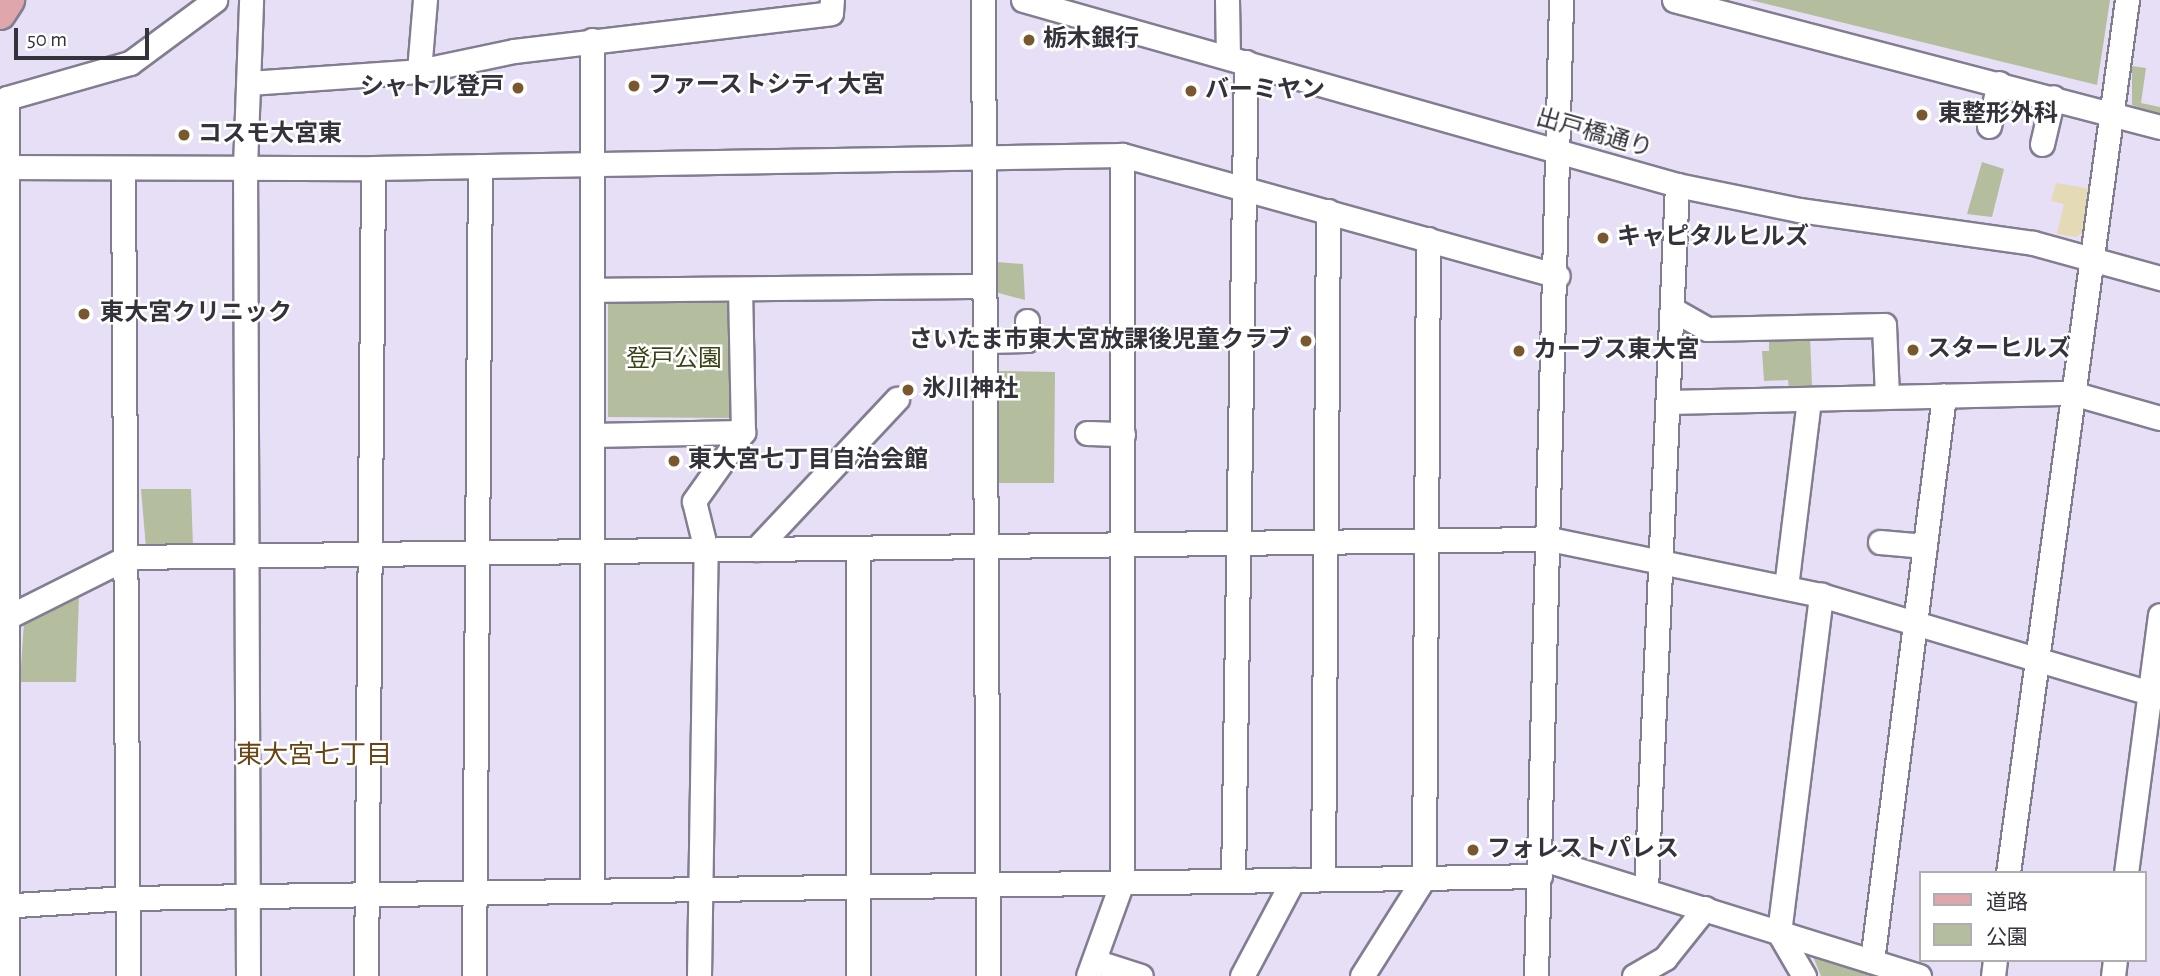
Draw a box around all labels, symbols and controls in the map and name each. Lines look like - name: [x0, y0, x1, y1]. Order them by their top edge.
- scale bar: [18, 14, 152, 58]
- place label: 栃木銀行: [1043, 26, 1139, 54]
- text: 50 m: [27, 29, 67, 50]
- marker: 栃木銀行: [1021, 32, 1037, 48]
- place label: ファーストシティ大宮: [648, 72, 888, 100]
- place label: シャトル登戸: [360, 74, 504, 102]
- place label: バーミヤン: [1205, 77, 1325, 105]
- marker: ファーストシティ大宮: [626, 78, 642, 94]
- marker: シャトル登戸: [510, 80, 526, 96]
- marker: バーミヤン: [1183, 83, 1199, 99]
- place label: 東整形外科: [1938, 101, 2058, 129]
- street label: 出戸橋通り: [1532, 104, 1656, 164]
- marker: 東整形外科: [1912, 105, 1932, 125]
- place label: コスモ大宮東: [198, 121, 342, 149]
- marker: コスモ大宮東: [176, 127, 192, 143]
- place label: キャピタルヒルズ: [1617, 224, 1809, 252]
- marker: キャピタルヒルズ: [1595, 230, 1611, 246]
- place label: 東大宮クリニック: [100, 300, 292, 328]
- marker: 東大宮クリニック: [74, 304, 94, 324]
- place label: さいたま市東大宮放課後児童クラブ: [908, 327, 1292, 355]
- marker: さいたま市東大宮放課後児童クラブ: [1298, 333, 1314, 349]
- place label: スターヒルズ: [1927, 336, 2071, 364]
- place label: カーブス東大宮: [1533, 337, 1701, 365]
- marker: スターヒルズ: [1905, 342, 1921, 358]
- marker: カーブス東大宮: [1511, 343, 1527, 359]
- park label: 登戸公園: [626, 346, 722, 374]
- place label: 氷川神社: [922, 376, 1018, 404]
- marker: 氷川神社: [900, 382, 916, 398]
- place label: 東大宮七丁目自治会館: [688, 447, 928, 475]
- marker: 東大宮七丁目自治会館: [666, 453, 682, 469]
- district label: 東大宮七丁目: [236, 740, 392, 772]
- place label: フォレストパレス: [1487, 836, 1679, 864]
- marker: フォレストパレス: [1465, 842, 1481, 858]
- legend: [1918, 871, 2146, 962]
- text: 道路: [1986, 892, 2028, 913]
- text: 公園: [1986, 927, 2028, 948]

